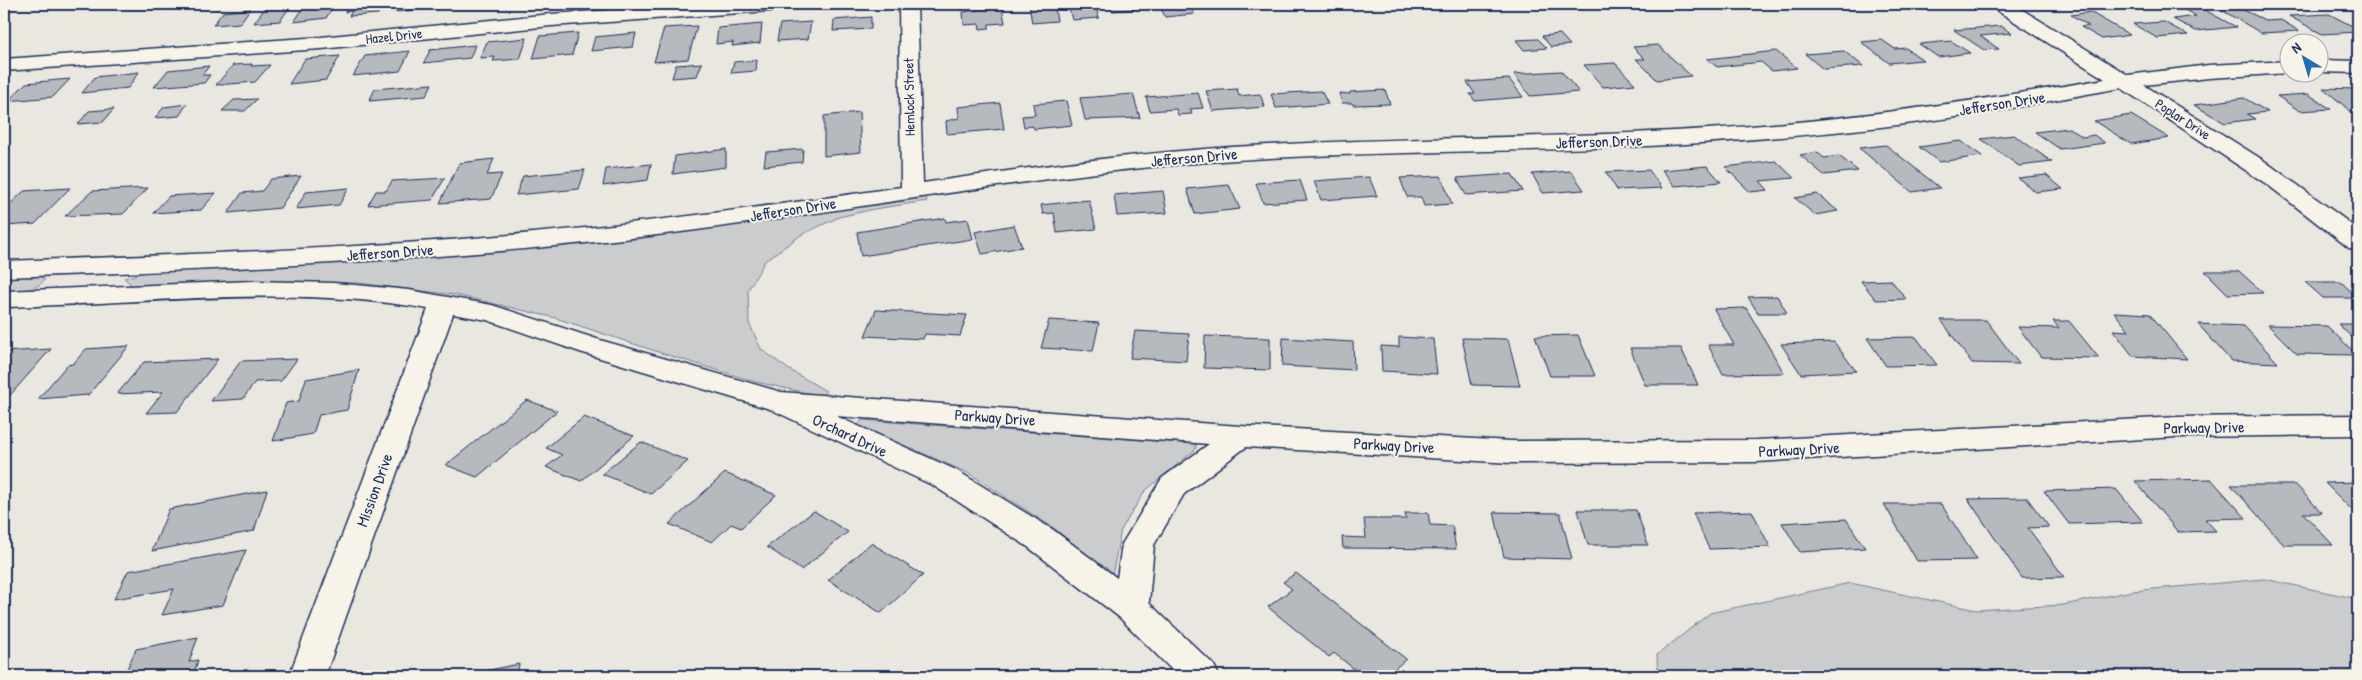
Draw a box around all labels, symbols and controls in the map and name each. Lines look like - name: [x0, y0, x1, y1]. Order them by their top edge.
- street label: Hazel Drive: [365, 23, 424, 48]
- north arrow: [2280, 32, 2330, 82]
- text: N: [2287, 37, 2305, 57]
- street label: Hemlock Street: [898, 58, 919, 136]
- street label: Jefferson Drive: [1957, 85, 2047, 121]
- street label: Poplar Drive: [2151, 94, 2215, 145]
- street label: Jefferson Drive: [1555, 128, 1643, 154]
- street label: Jefferson Drive: [1150, 142, 1239, 172]
- street label: Jefferson Drive: [748, 191, 838, 227]
- street label: Jefferson Drive: [346, 238, 435, 266]
- street label: Parkway Drive: [954, 403, 1037, 431]
- street label: Orchard Drive: [809, 408, 892, 462]
- street label: Parkway Drive: [2163, 415, 2245, 439]
- street label: Parkway Drive: [1353, 432, 1436, 458]
- street label: Parkway Drive: [1758, 436, 1841, 462]
- street label: Mission Drive: [351, 450, 398, 530]

